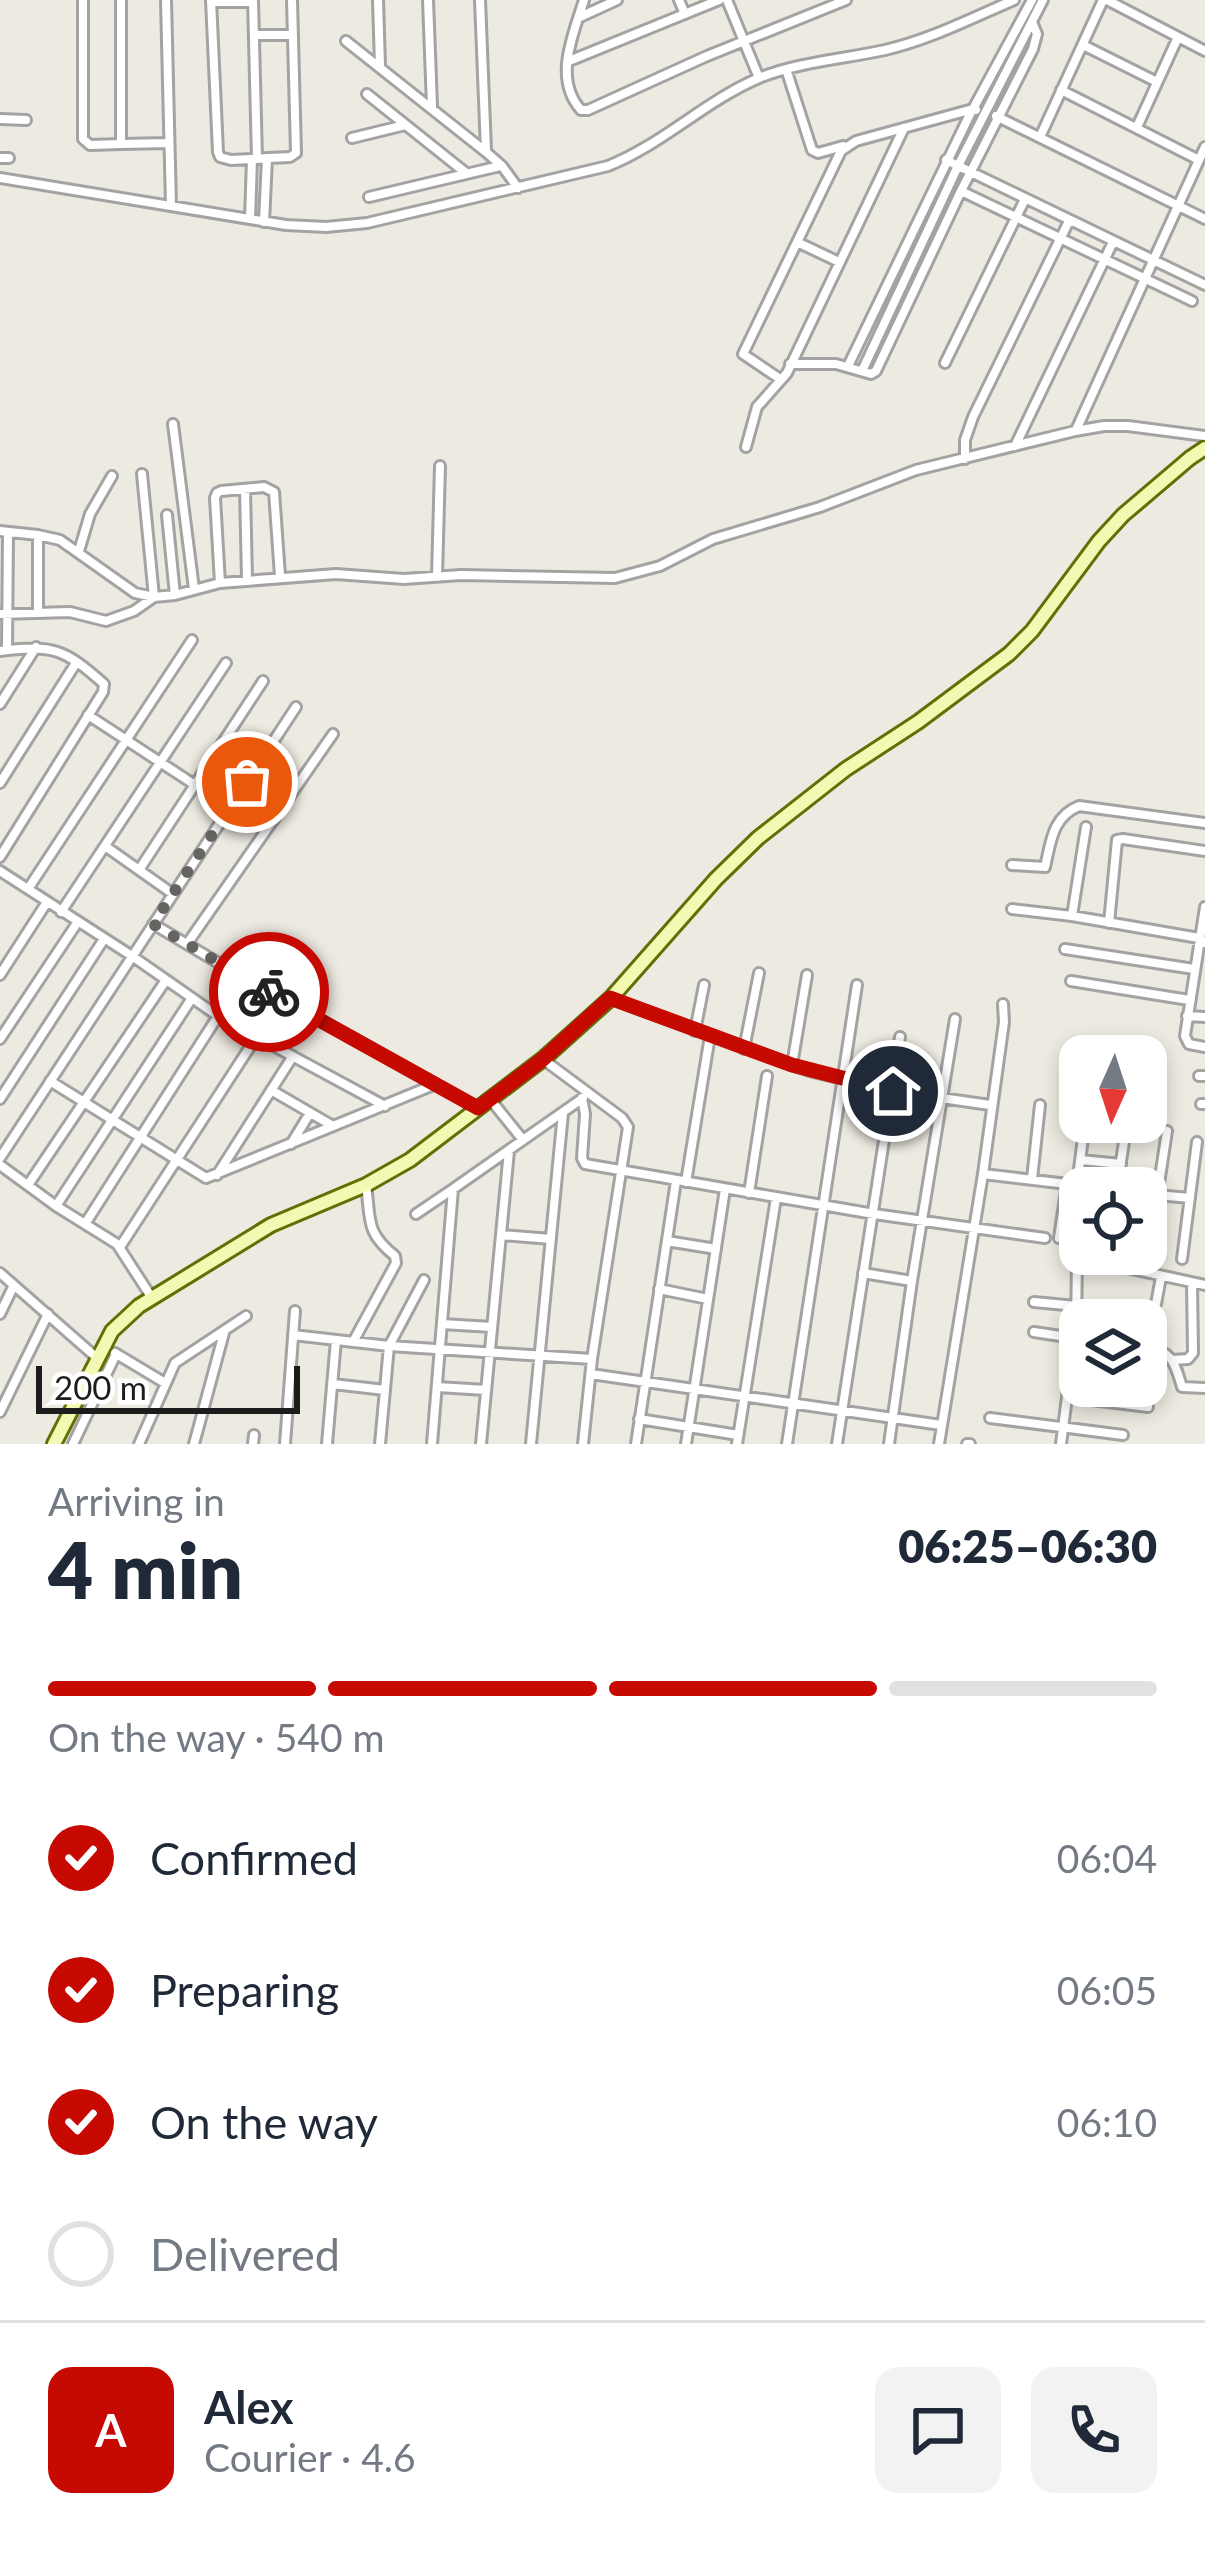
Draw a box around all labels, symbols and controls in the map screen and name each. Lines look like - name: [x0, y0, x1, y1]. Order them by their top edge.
- pin: [196, 731, 298, 833]
- icon: bag: [214, 749, 280, 815]
- courier: [209, 932, 329, 1052]
- icon: bike: [236, 959, 302, 1025]
- north arrow: [1059, 1035, 1167, 1143]
- map controls: [1059, 1035, 1167, 1407]
- pin: [842, 1040, 944, 1142]
- icon: home: [860, 1058, 926, 1124]
- button: locate: [1059, 1167, 1167, 1275]
- button: layers: [1059, 1299, 1167, 1407]
- scale bar: [36, 1360, 300, 1413]
- text: 200 m: [54, 1367, 147, 1407]
- text: Arriving in: [48, 1478, 225, 1524]
- text: 06:25–06:30: [898, 1519, 1157, 1573]
- text: 4 min: [48, 1522, 243, 1616]
- text: On the way · 540 m: [48, 1714, 385, 1760]
- icon: check: [48, 1825, 114, 1891]
- text: Confirmed: [150, 1831, 358, 1885]
- text: 06:04: [1057, 1835, 1157, 1881]
- icon: check: [48, 1957, 114, 2023]
- text: Preparing: [150, 1963, 339, 2017]
- text: 06:05: [1057, 1967, 1157, 2013]
- icon: check: [48, 2089, 114, 2155]
- text: On the way: [150, 2095, 378, 2149]
- text: 06:10: [1057, 2099, 1157, 2145]
- text: Delivered: [150, 2227, 340, 2281]
- button: chat: [875, 2367, 1001, 2493]
- button: phone: [1031, 2367, 1157, 2493]
- text: Alex: [204, 2380, 294, 2434]
- text: A: [95, 2403, 127, 2457]
- text: Courier · 4.6: [204, 2434, 416, 2480]

